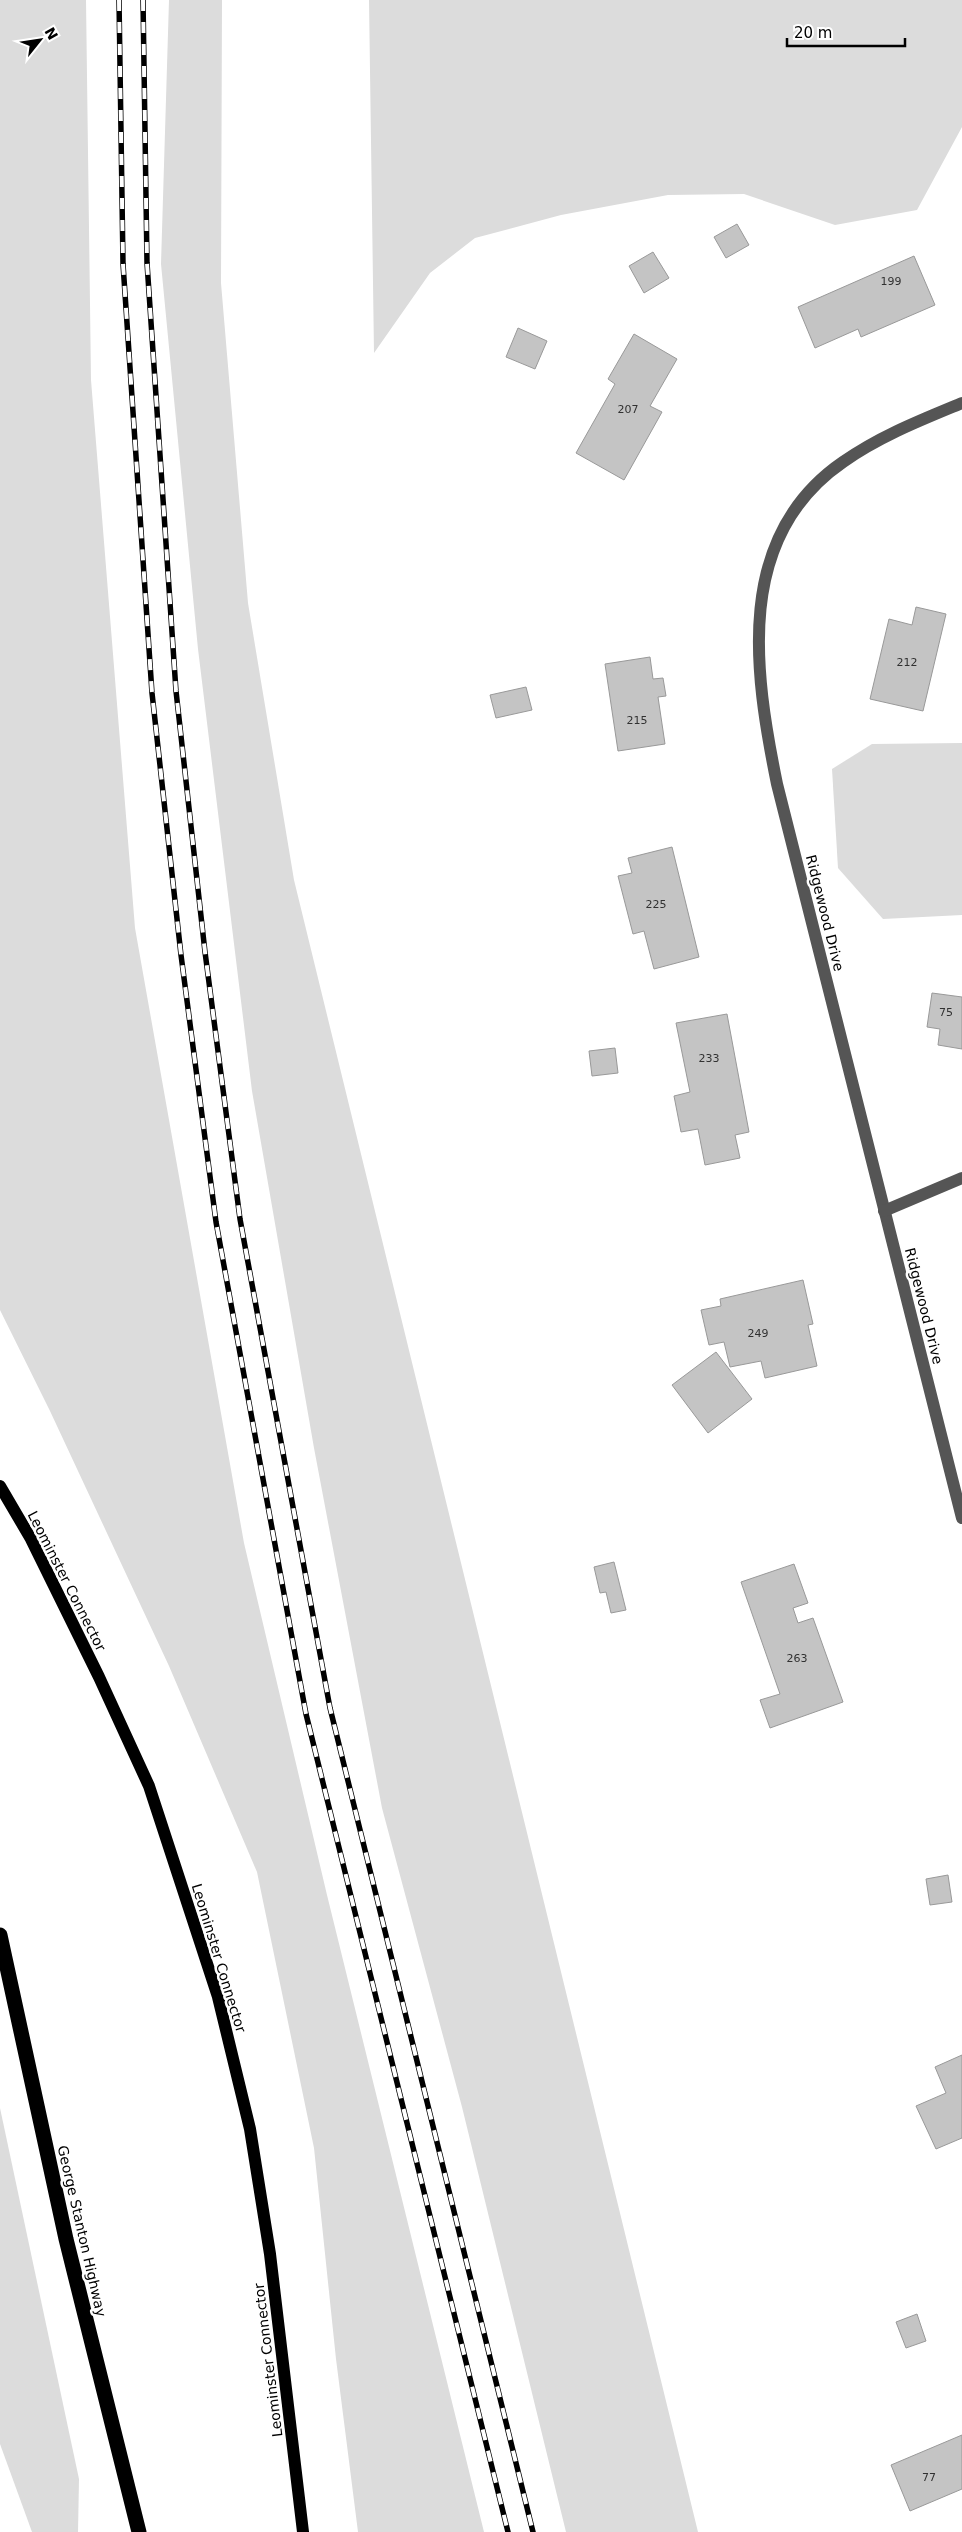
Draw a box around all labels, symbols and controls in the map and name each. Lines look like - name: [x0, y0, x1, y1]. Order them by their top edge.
- north arrow: [15, 15, 65, 65]
- scale bar: [787, 15, 904, 47]
- text: N: [41, 24, 61, 43]
- text: 20 m: [794, 24, 832, 42]
- house number: 199: [881, 275, 902, 288]
- house number: 207: [618, 403, 639, 416]
- house number: 212: [897, 656, 918, 669]
- house number: 215: [627, 714, 648, 727]
- street label: Ridgewood Drive: [803, 853, 847, 973]
- house number: 225: [646, 898, 667, 911]
- house number: 75: [939, 1006, 953, 1019]
- house number: 233: [699, 1052, 720, 1065]
- street label: Ridgewood Drive: [902, 1246, 946, 1366]
- house number: 249: [748, 1327, 769, 1340]
- street label: Leominster Connector: [25, 1508, 109, 1654]
- house number: 263: [787, 1652, 808, 1665]
- street label: Leominster Connector: [189, 1882, 249, 2035]
- street label: George Stanton Highway: [55, 2144, 109, 2318]
- street label: Leominster Connector: [251, 2282, 285, 2438]
- house number: 77: [922, 2471, 936, 2484]

